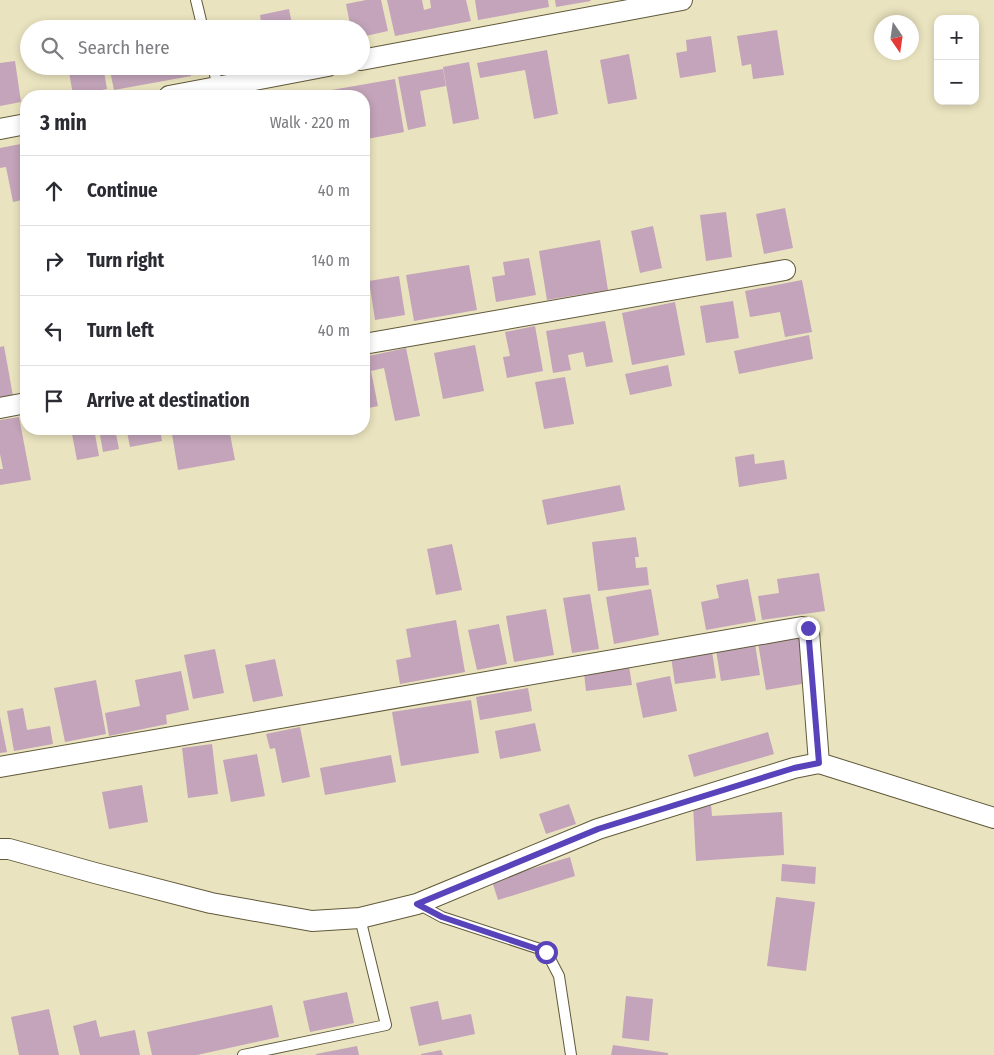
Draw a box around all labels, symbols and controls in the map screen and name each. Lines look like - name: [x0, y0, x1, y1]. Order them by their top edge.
- north arrow: [874, 15, 919, 60]
- map controls: [934, 15, 979, 105]
- button: +: [934, 15, 979, 60]
- search box: [20, 20, 370, 75]
- icon: search: [38, 34, 66, 62]
- text: Search here: [78, 36, 170, 59]
- button: −: [934, 60, 979, 105]
- text: 3 min: [40, 110, 87, 136]
- text: Walk · 220 m: [270, 113, 350, 132]
- icon: ahead: [40, 177, 68, 205]
- text: Continue: [87, 179, 158, 202]
- text: 40 m: [318, 181, 350, 200]
- icon: right: [40, 247, 68, 275]
- text: Turn right: [87, 249, 164, 272]
- text: 140 m: [312, 251, 350, 270]
- icon: left: [40, 317, 68, 345]
- text: Turn left: [87, 319, 154, 342]
- text: 40 m: [318, 321, 350, 340]
- icon: arrive: [40, 387, 68, 415]
- text: Arrive at destination: [87, 389, 250, 412]
- route end: [797, 617, 820, 640]
- route start: [535, 941, 558, 964]

